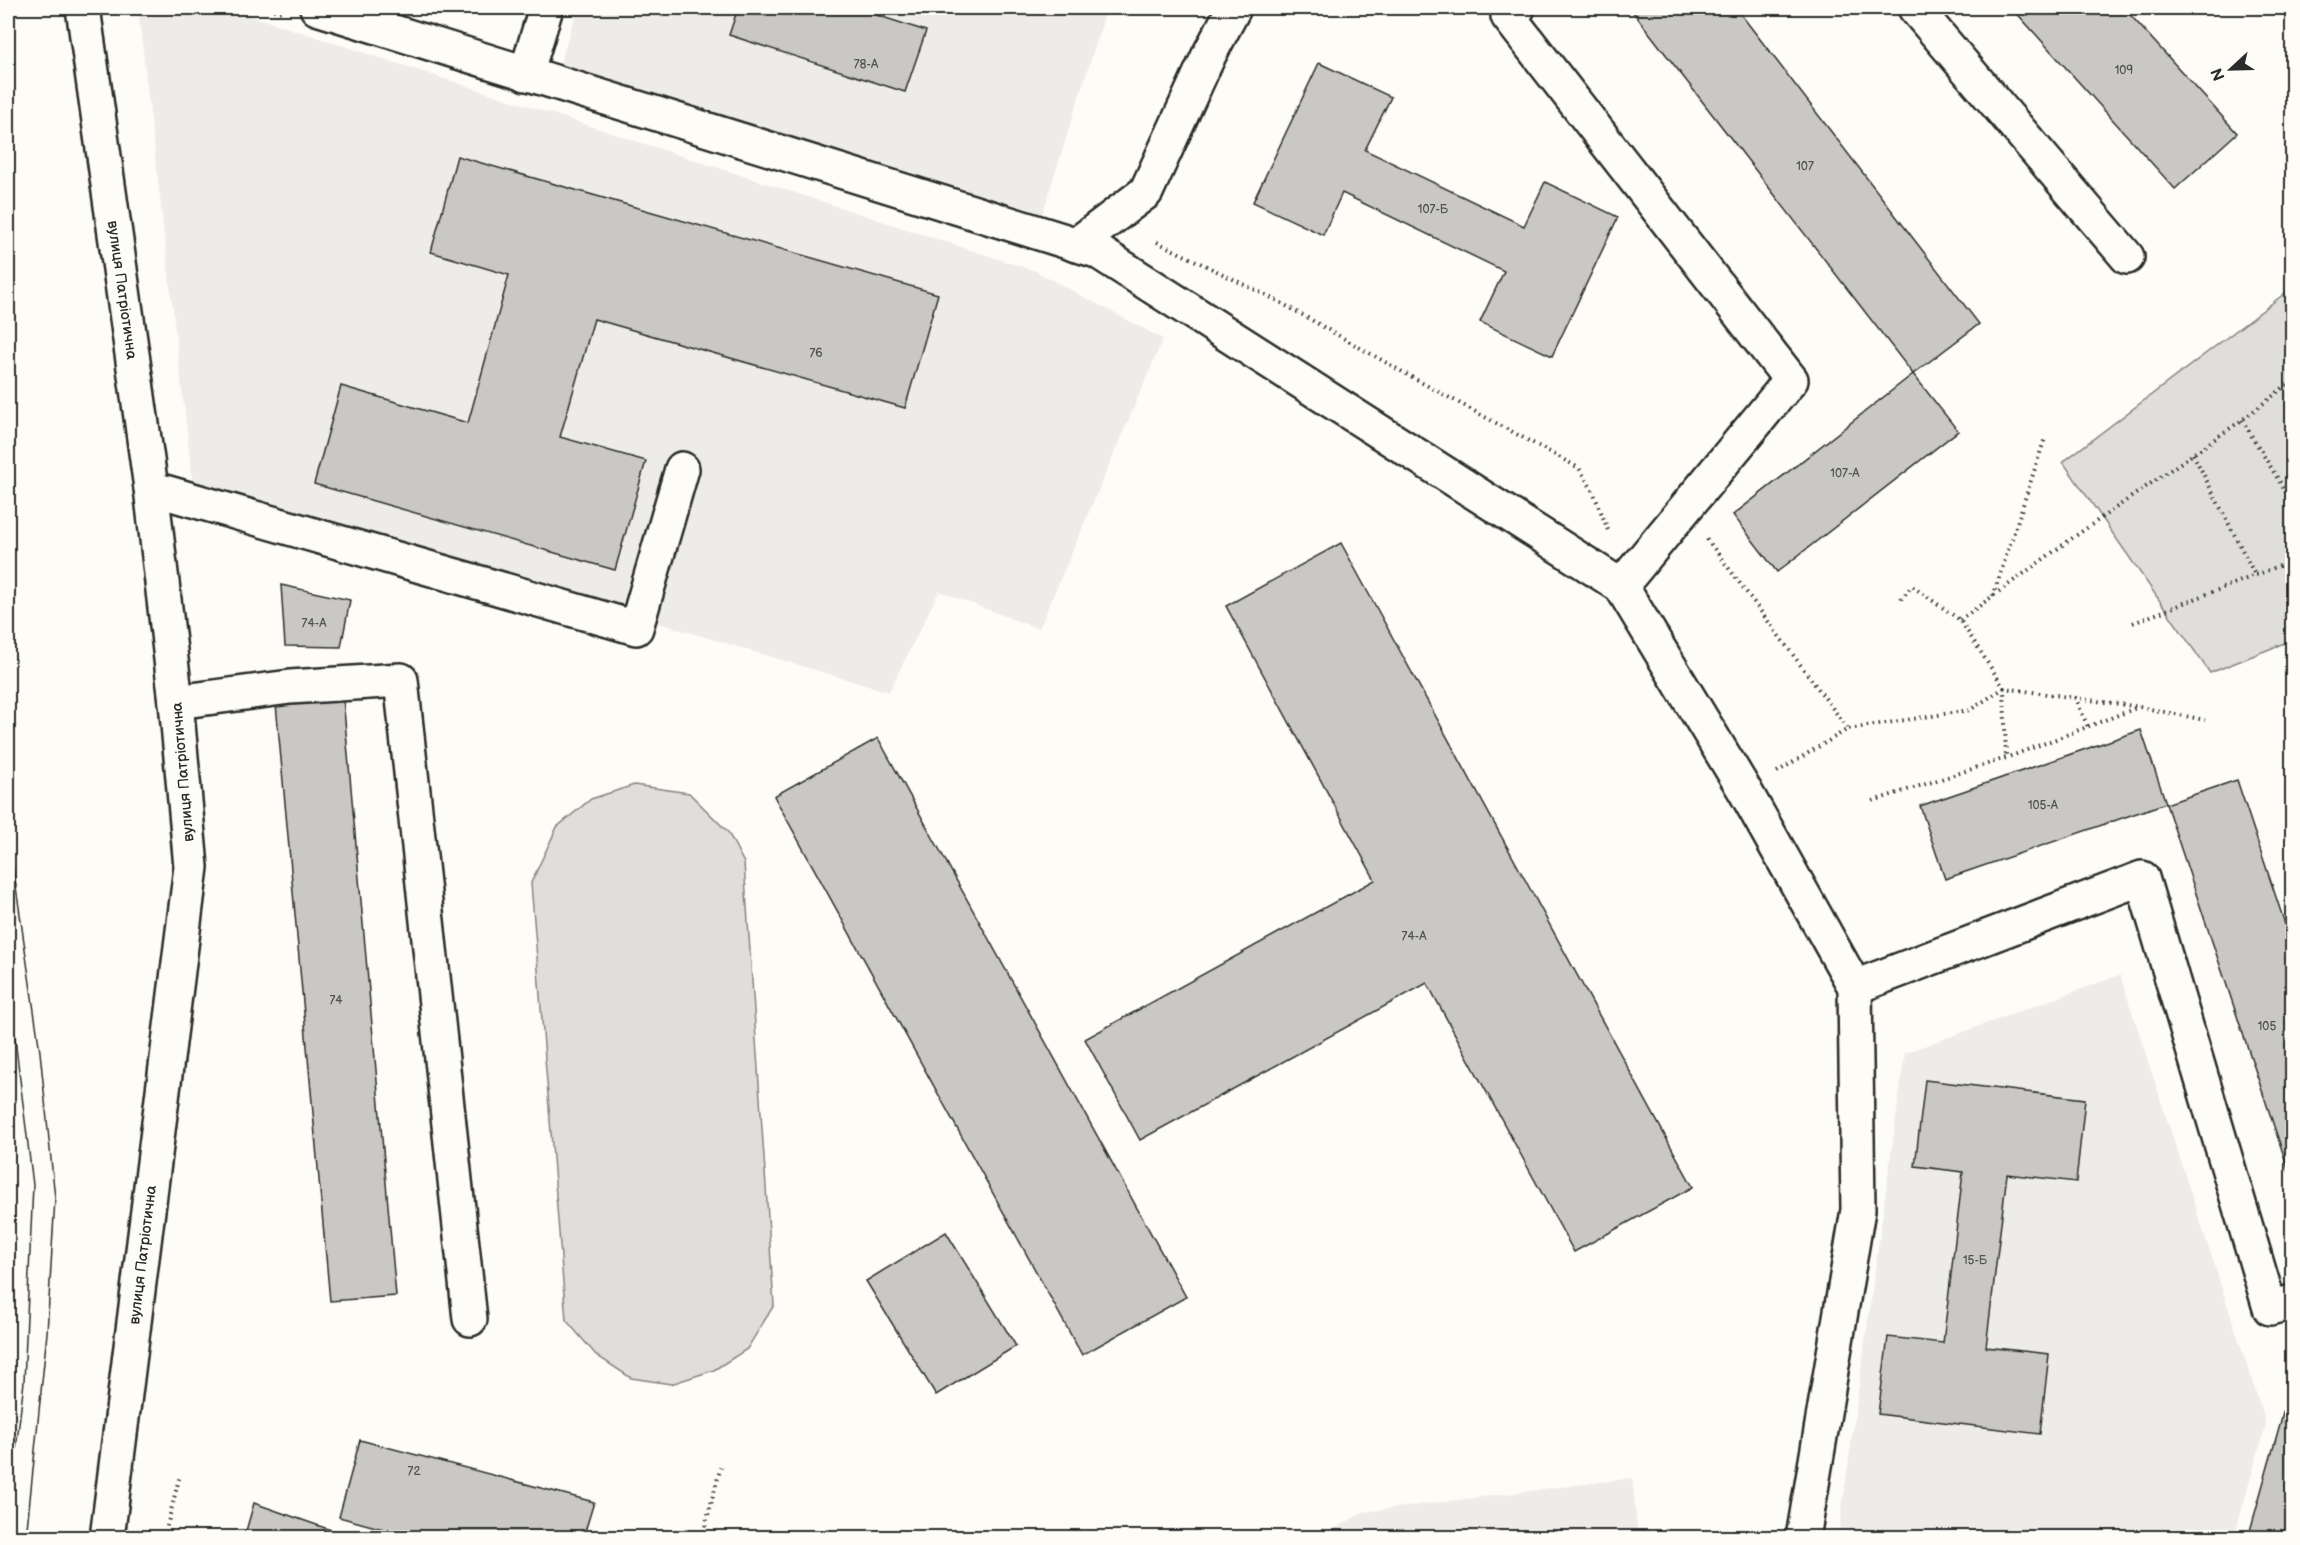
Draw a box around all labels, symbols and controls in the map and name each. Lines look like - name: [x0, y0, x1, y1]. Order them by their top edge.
- north arrow: [2201, 39, 2261, 99]
- house number: 78-А: [854, 57, 879, 72]
- house number: 109: [2115, 63, 2133, 78]
- text: N: [2207, 65, 2230, 83]
- house number: 107: [1796, 159, 1814, 174]
- house number: 107-Б: [1418, 202, 1449, 217]
- street label: вулиця Патріотична: [103, 219, 141, 361]
- house number: 76: [809, 346, 823, 361]
- house number: 107-А: [1830, 466, 1860, 481]
- house number: 74-А: [302, 616, 327, 631]
- street label: вулиця Патріотична: [167, 701, 199, 843]
- house number: 105-А: [2028, 798, 2059, 813]
- house number: 74-А: [1402, 929, 1427, 944]
- house number: 74: [329, 993, 343, 1008]
- house number: 105: [2258, 1019, 2276, 1034]
- street label: вулиця Патріотична: [125, 1184, 161, 1326]
- house number: 15-Б: [1963, 1253, 1988, 1268]
- house number: 72: [408, 1464, 420, 1479]

